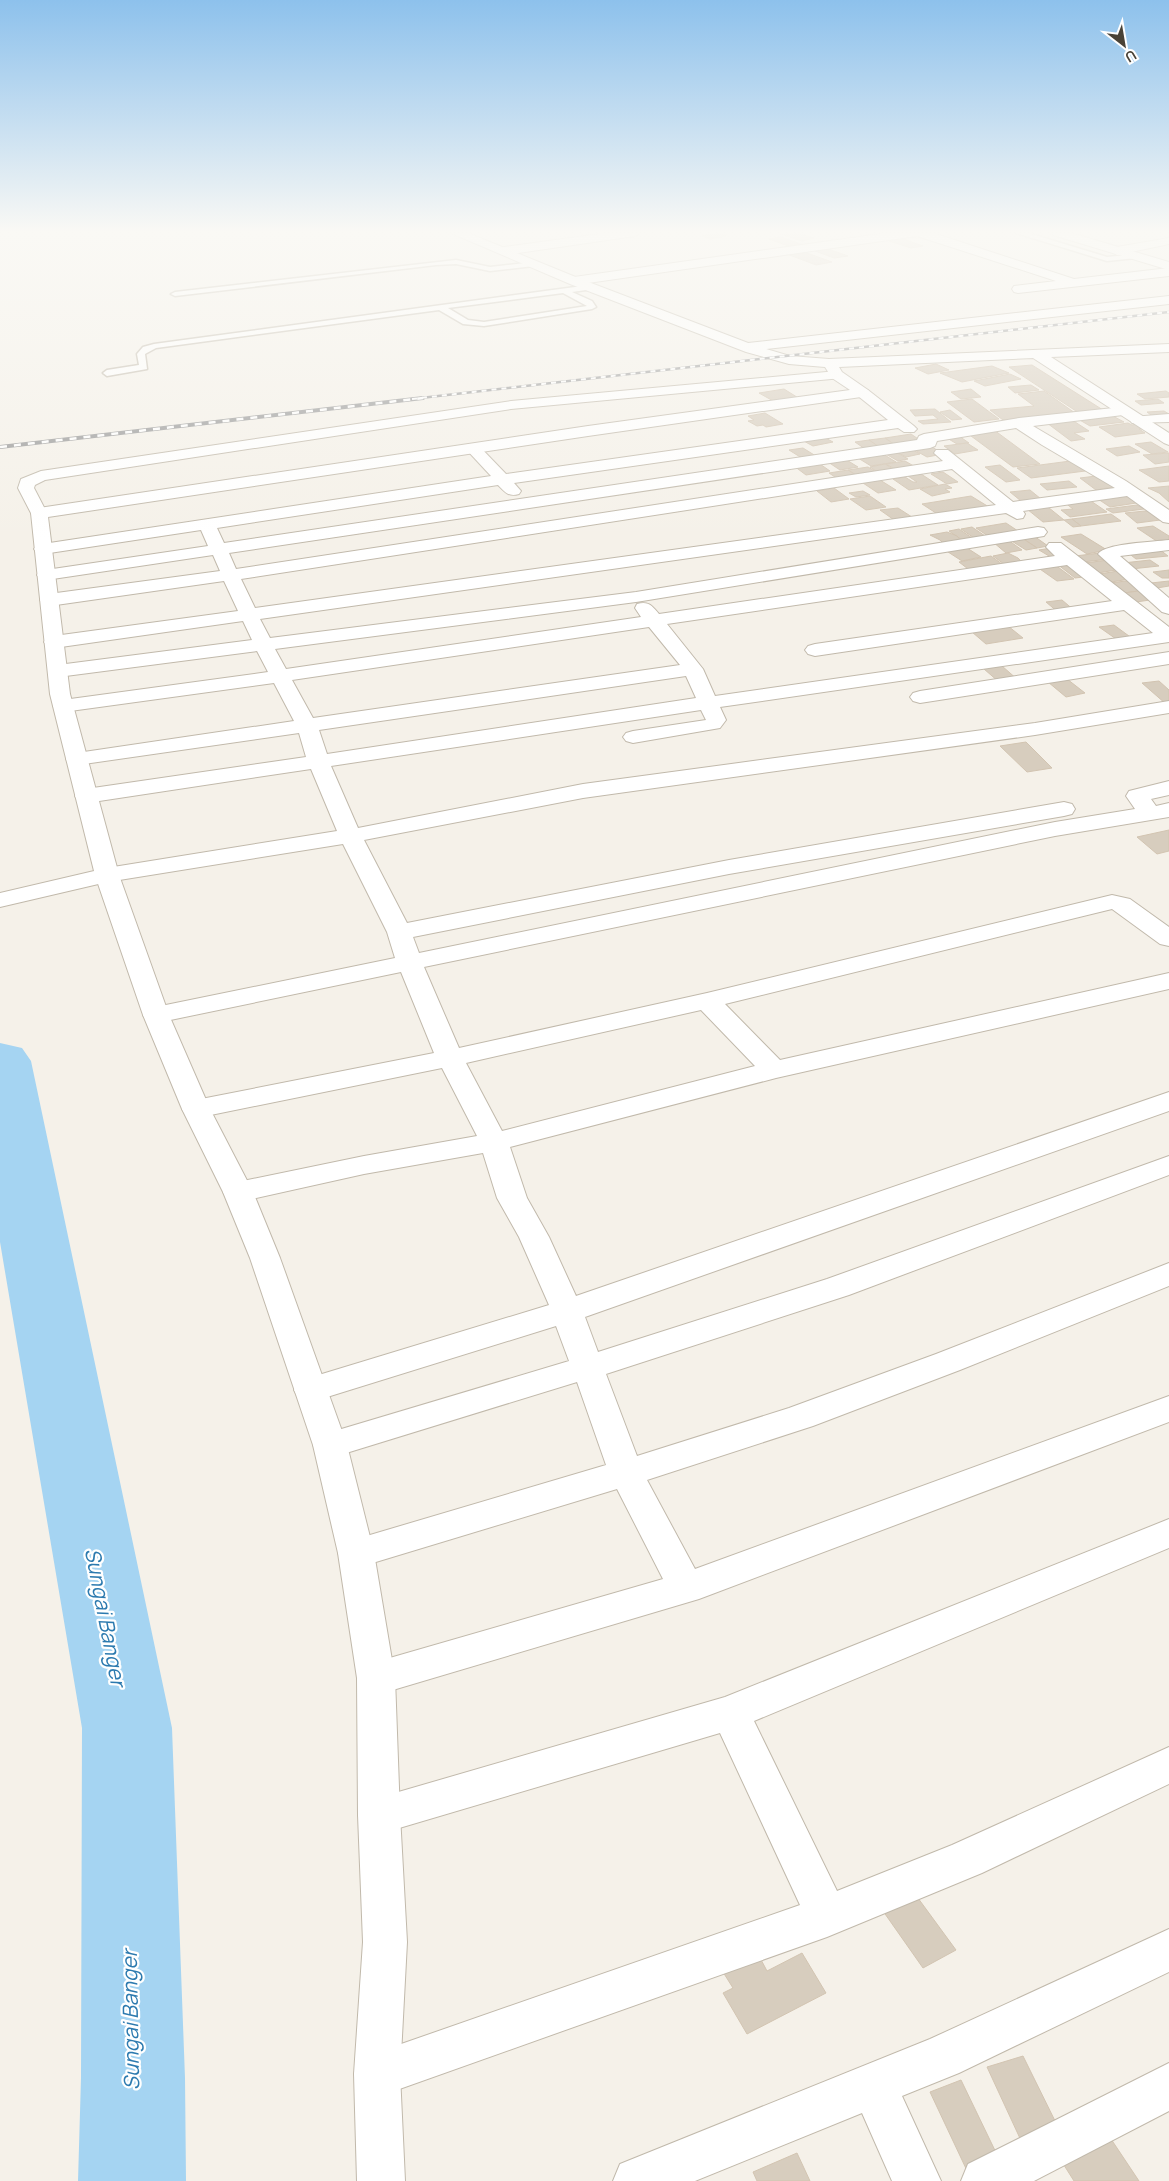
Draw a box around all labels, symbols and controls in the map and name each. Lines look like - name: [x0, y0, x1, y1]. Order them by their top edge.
- north arrow: [1099, 20, 1149, 70]
- text: U: [1122, 46, 1140, 67]
- water label: Sungai Banger: [79, 1545, 134, 1691]
- water label: Sungai Banger: [115, 1947, 145, 2090]

